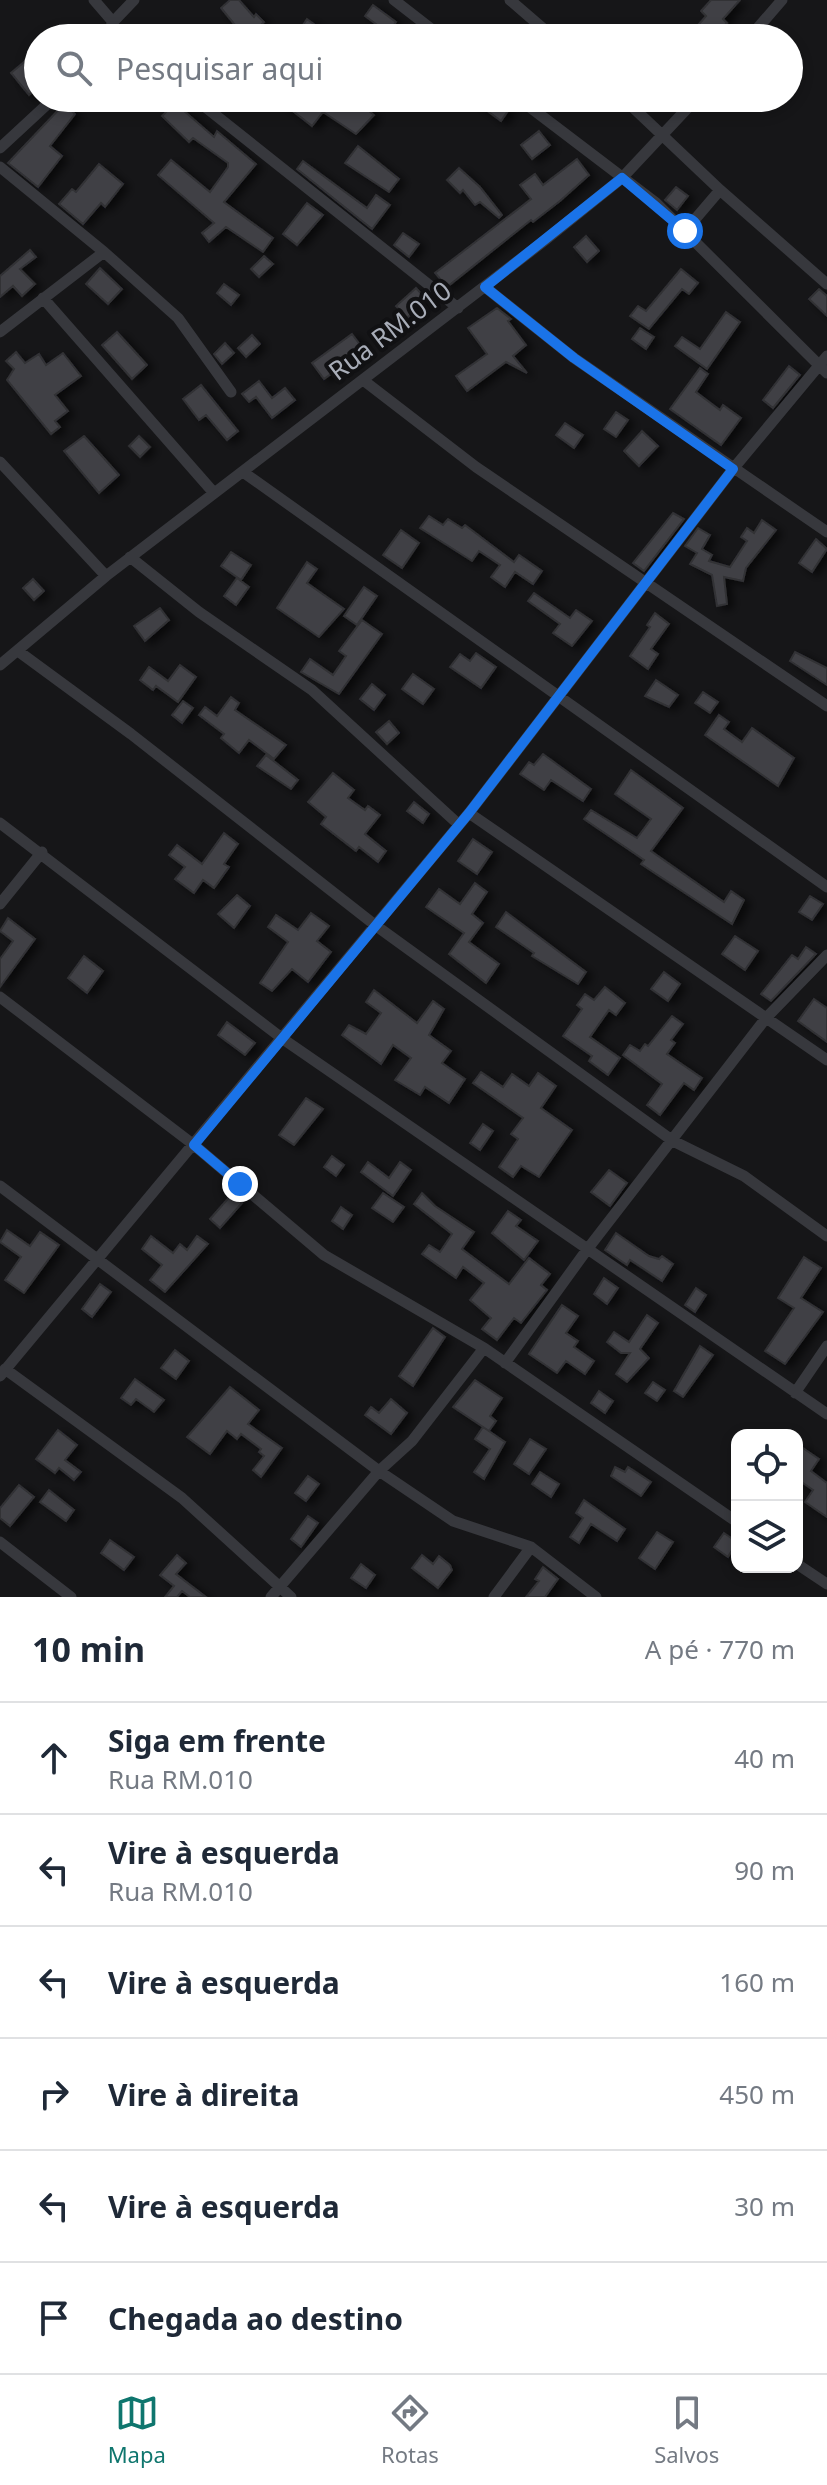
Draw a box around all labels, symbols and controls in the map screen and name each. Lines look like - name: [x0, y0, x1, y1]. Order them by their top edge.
- search box: [24, 24, 803, 112]
- icon: search: [52, 46, 96, 90]
- text: Pesquisar aqui: [116, 48, 323, 89]
- route start: [667, 213, 703, 249]
- street label: Rua RM.010: [321, 272, 458, 388]
- route end: [222, 1166, 258, 1202]
- map controls: [731, 1429, 803, 1573]
- button: locate: [731, 1429, 803, 1501]
- button: layers: [731, 1501, 803, 1573]
- text: 10 min: [32, 1626, 145, 1672]
- text: A pé · 770 m: [645, 1631, 795, 1667]
- text: Siga em frente: [108, 1720, 326, 1761]
- icon: ahead: [32, 1736, 76, 1780]
- text: 40 m: [734, 1740, 795, 1776]
- text: Rua RM.010: [108, 1761, 253, 1797]
- text: Vire à esquerda: [108, 1832, 340, 1873]
- icon: left: [32, 1848, 76, 1892]
- text: 90 m: [734, 1852, 795, 1888]
- text: Rua RM.010: [108, 1873, 253, 1909]
- icon: left: [32, 1960, 76, 2004]
- text: Vire à esquerda: [108, 1962, 340, 2003]
- text: 160 m: [719, 1964, 795, 2000]
- icon: right: [32, 2072, 76, 2116]
- text: Vire à direita: [108, 2074, 299, 2115]
- text: 450 m: [719, 2076, 795, 2112]
- icon: left: [32, 2184, 76, 2228]
- text: Vire à esquerda: [108, 2186, 340, 2227]
- text: 30 m: [734, 2188, 795, 2224]
- icon: arrive: [32, 2296, 76, 2340]
- text: Chegada ao destino: [108, 2298, 403, 2339]
- tab: Mapa: [108, 2391, 166, 2469]
- tab: Rotas: [381, 2391, 439, 2469]
- tab: Salvos: [654, 2391, 719, 2469]

